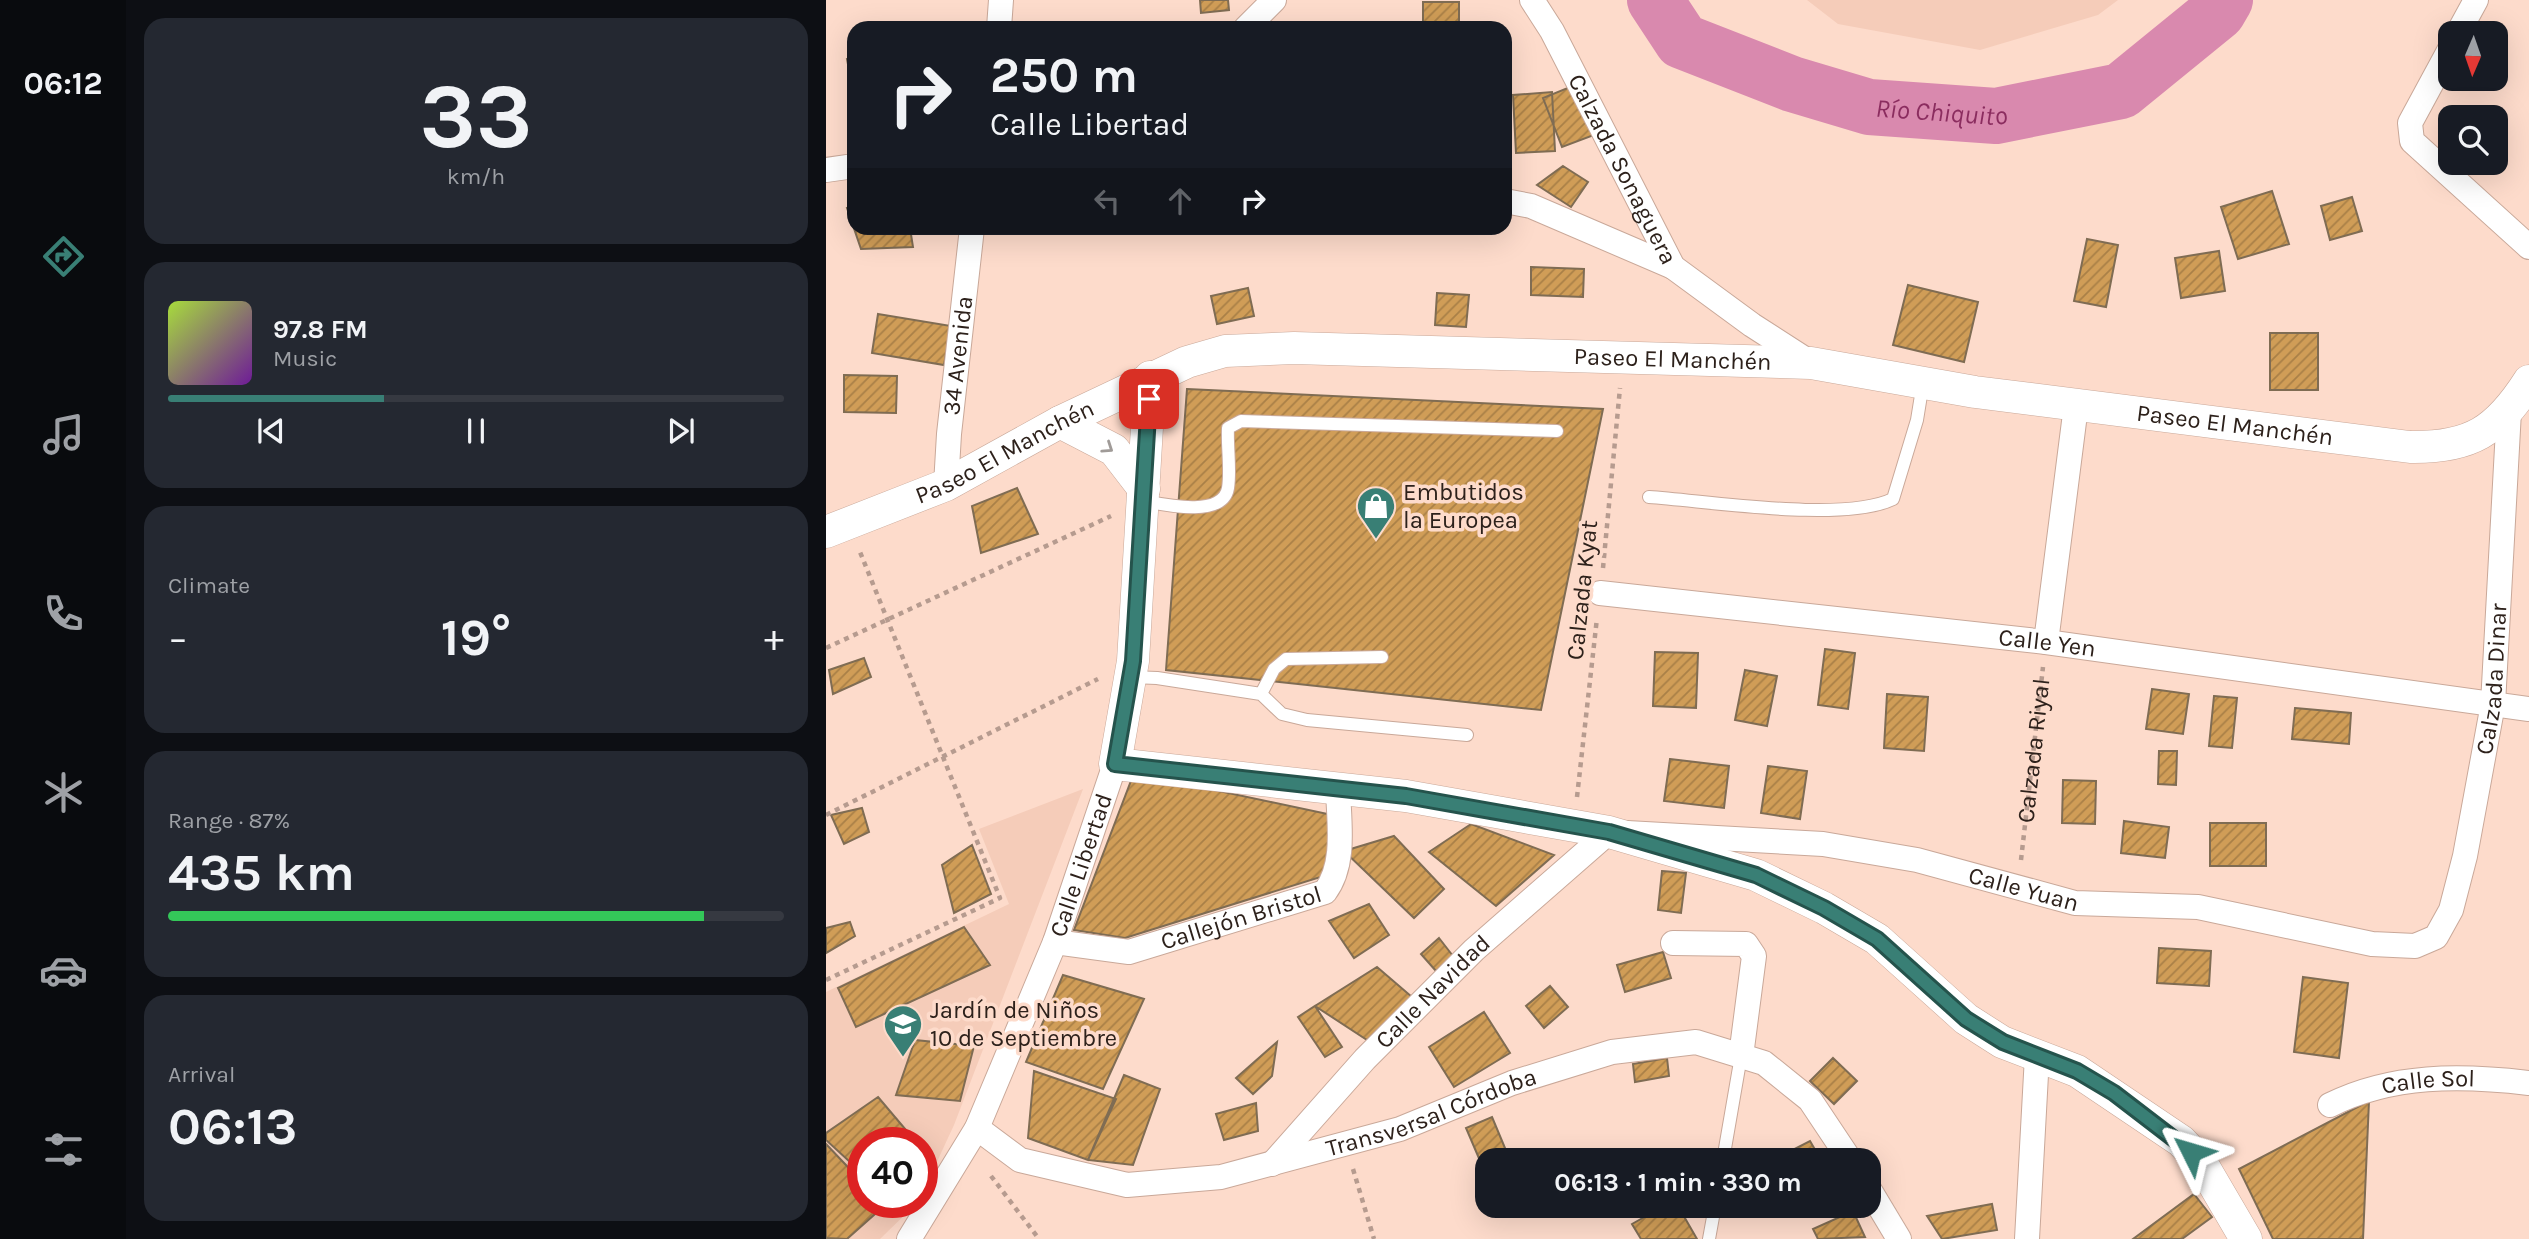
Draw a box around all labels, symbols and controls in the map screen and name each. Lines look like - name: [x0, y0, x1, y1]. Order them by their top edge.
- north arrow: [2438, 21, 2508, 91]
- map controls: [2438, 21, 2508, 175]
- text: 250 m: [990, 47, 1138, 104]
- icon: right: [875, 49, 966, 140]
- text: 33: [419, 64, 533, 170]
- text: 06:12: [23, 65, 103, 102]
- street label: Calzada Sonaguera: [1562, 69, 1683, 269]
- water label: Río Chiquito: [1874, 92, 2010, 132]
- button: search: [2438, 105, 2508, 175]
- text: Calle Libertad: [990, 106, 1189, 143]
- text: km/h: [447, 163, 505, 190]
- icon: left: [1088, 182, 1126, 220]
- icon: ahead: [1161, 182, 1199, 220]
- icon: right: [1234, 182, 1272, 220]
- icon: directions: [39, 232, 88, 281]
- street label: 34 Avenida: [937, 294, 978, 417]
- text: 97.8 FM: [273, 314, 368, 345]
- street label: Paseo El Manchén: [1573, 342, 1772, 376]
- text: Music: [273, 345, 337, 372]
- pin: [1119, 369, 1179, 429]
- icon: arrive: [1130, 380, 1168, 418]
- street label: Paseo El Manchén: [911, 394, 1098, 510]
- street label: Paseo El Manchén: [2135, 399, 2335, 451]
- icon: music: [39, 410, 88, 459]
- icon: previous: [252, 412, 290, 450]
- icon: pause: [457, 412, 495, 450]
- icon: next: [662, 412, 700, 450]
- one-way arrow: [1100, 440, 1113, 453]
- place label: Embutidos la Europea: [1403, 478, 1524, 534]
- shop icon: Embutidos la Europea: [1355, 485, 1397, 540]
- street label: Calzada Kyat: [1561, 519, 1603, 661]
- text: Climate: [168, 572, 250, 599]
- icon: phone: [39, 589, 88, 638]
- street label: Calzada Dinar: [2470, 602, 2512, 757]
- text: 19°: [441, 607, 511, 668]
- text: −: [168, 616, 188, 661]
- text: +: [764, 616, 784, 661]
- street label: Calle Yen: [1997, 623, 2098, 663]
- street label: Calzada Riyal: [2011, 677, 2056, 825]
- icon: climate: [39, 768, 88, 817]
- street label: Calle Libertad: [1044, 790, 1118, 940]
- text: Range · 87%: [168, 807, 290, 834]
- text: 435 km: [168, 842, 355, 903]
- street label: Calle Yuan: [1965, 861, 2082, 917]
- street label: Callejón Bristol: [1157, 880, 1325, 955]
- street label: Calle Navidad: [1370, 929, 1496, 1054]
- icon: car: [39, 946, 88, 995]
- place label: Jardín de Niños 10 de Septiembre: [930, 996, 1117, 1052]
- school or university icon: Jardín de Niños 10 de Septiembre: [882, 1003, 924, 1058]
- text: Arrival: [168, 1061, 235, 1088]
- street label: Transversal Córdoba: [1323, 1062, 1540, 1162]
- street label: Calle Sol: [2379, 1064, 2475, 1100]
- text: 06:13: [168, 1096, 297, 1157]
- position arrow: [2154, 1115, 2228, 1189]
- icon: filters: [39, 1125, 88, 1174]
- speed limit sign: 40: [847, 1127, 938, 1218]
- text: 06:13 · 1 min · 330 m: [1554, 1167, 1802, 1198]

